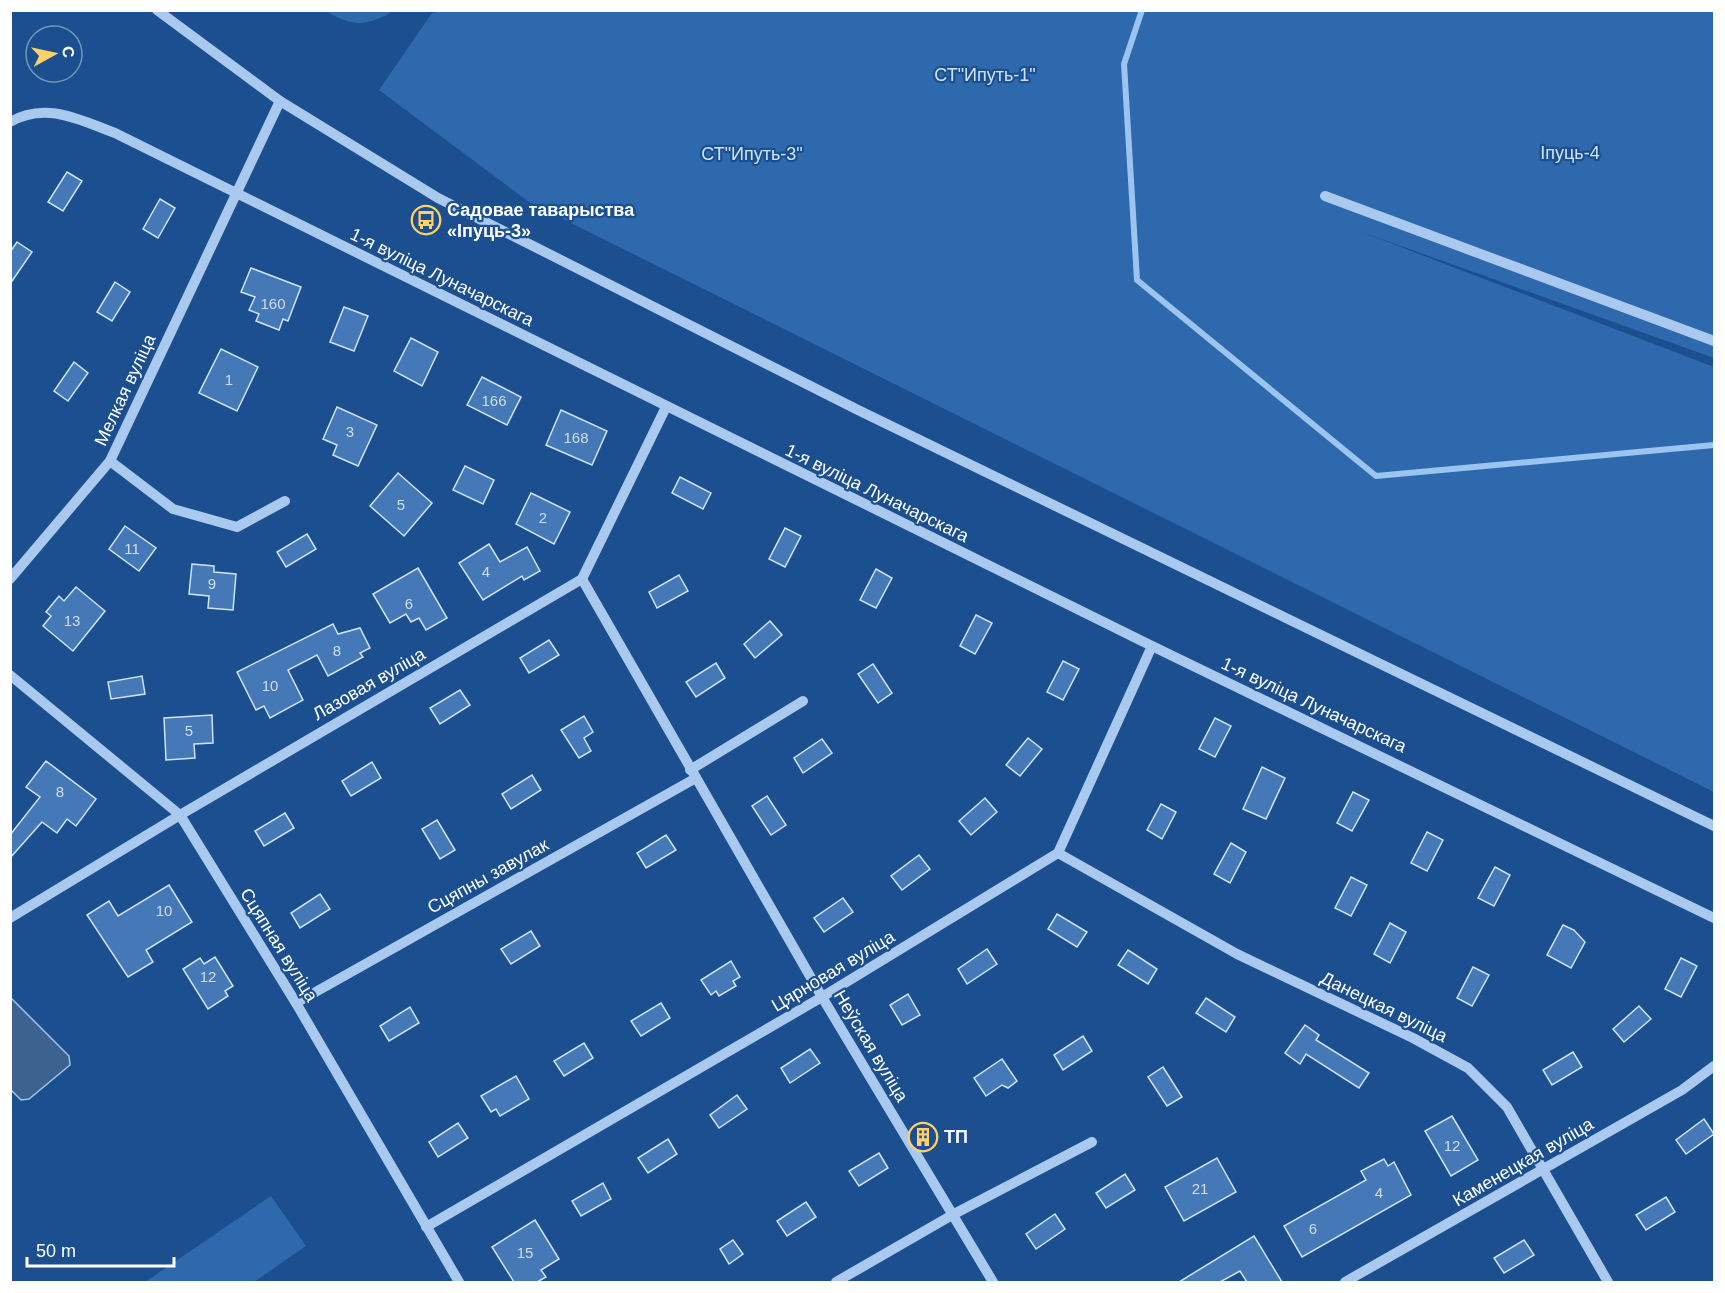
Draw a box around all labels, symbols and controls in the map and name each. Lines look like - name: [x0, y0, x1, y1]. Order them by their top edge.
- north arrow: [24, 24, 84, 84]
- text: С: [59, 45, 78, 59]
- park label: СТ"Ипуть-1": [934, 65, 1036, 85]
- park label: Іпуць-4: [1540, 143, 1600, 163]
- park label: СТ"Ипуть-3": [701, 144, 803, 164]
- place label: Садовае таварыства «Іпуць-3»: [447, 200, 635, 241]
- bus stop icon: Садовае таварыства «Іпуць-3»: [410, 204, 442, 236]
- street label: 1-я вуліца Луначарскага: [347, 224, 538, 331]
- house number: 160: [260, 295, 286, 312]
- street label: Мелкая вуліца: [90, 330, 160, 449]
- house number: 1: [225, 371, 233, 388]
- house number: 166: [481, 392, 507, 409]
- house number: 3: [346, 423, 354, 440]
- house number: 168: [563, 429, 589, 446]
- street label: 1-я вуліца Луначарскага: [782, 440, 973, 547]
- house number: 5: [397, 496, 405, 513]
- house number: 2: [539, 509, 547, 526]
- house number: 11: [124, 540, 140, 557]
- house number: 4: [482, 563, 490, 580]
- house number: 9: [208, 575, 216, 592]
- house number: 6: [405, 595, 413, 612]
- house number: 13: [64, 612, 80, 629]
- house number: 8: [333, 642, 341, 659]
- street label: Лазовая вуліца: [309, 643, 430, 724]
- street label: 1-я вуліца Луначарскага: [1218, 653, 1411, 757]
- house number: 10: [262, 677, 278, 694]
- house number: 5: [185, 722, 193, 739]
- house number: 8: [56, 783, 64, 800]
- street label: Сцяпны завулак: [424, 834, 552, 917]
- street label: Сцяпная вуліца: [236, 885, 322, 1006]
- house number: 10: [156, 902, 172, 919]
- street label: Цярновая вуліца: [768, 926, 899, 1016]
- house number: 12: [200, 968, 216, 985]
- street label: Данецкая вуліца: [1318, 968, 1451, 1047]
- street label: Неўская вуліца: [830, 987, 913, 1106]
- street label: Каменецкая вуліца: [1449, 1113, 1598, 1210]
- building icon: ТП: [907, 1121, 939, 1153]
- place label: ТП: [944, 1127, 968, 1147]
- house number: 12: [1444, 1137, 1460, 1154]
- house number: 21: [1192, 1180, 1208, 1197]
- house number: 4: [1375, 1184, 1383, 1201]
- house number: 6: [1309, 1220, 1317, 1237]
- scale bar: [27, 1230, 174, 1268]
- text: 50 m: [36, 1241, 76, 1261]
- house number: 15: [517, 1244, 533, 1261]

